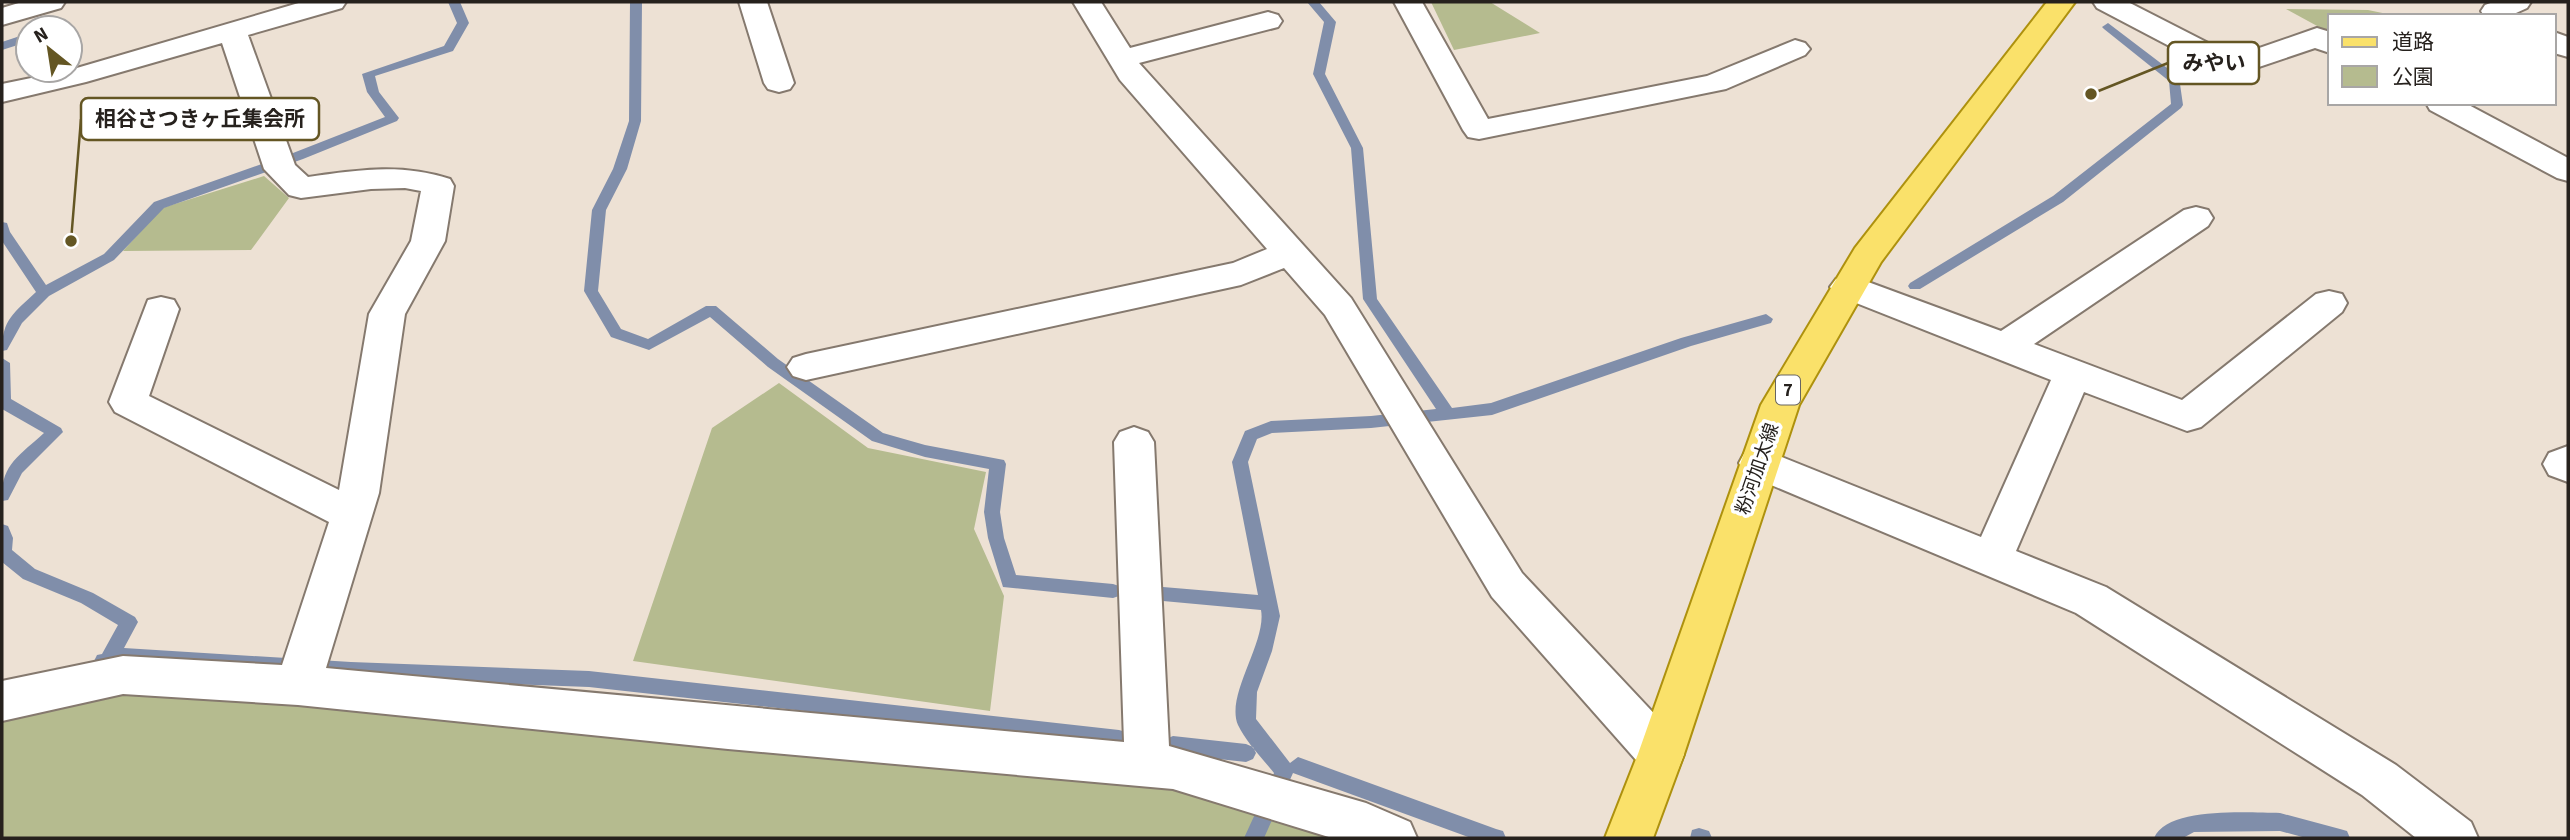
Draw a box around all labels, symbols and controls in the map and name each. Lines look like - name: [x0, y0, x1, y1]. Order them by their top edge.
- north arrow: [14, 14, 84, 84]
- legend: [2328, 14, 2556, 105]
- text: N: [29, 21, 53, 50]
- text: 道路: [2392, 27, 2434, 57]
- callout: みやい: [2168, 42, 2259, 84]
- text: みやい: [2183, 48, 2246, 78]
- text: 公園: [2392, 62, 2434, 92]
- callout: 相谷さつきヶ丘集会所: [81, 98, 319, 140]
- text: 相谷さつきヶ丘集会所: [95, 104, 305, 134]
- road number: 7: [1776, 376, 1800, 404]
- street label: 粉河加太線: [1730, 420, 1786, 518]

